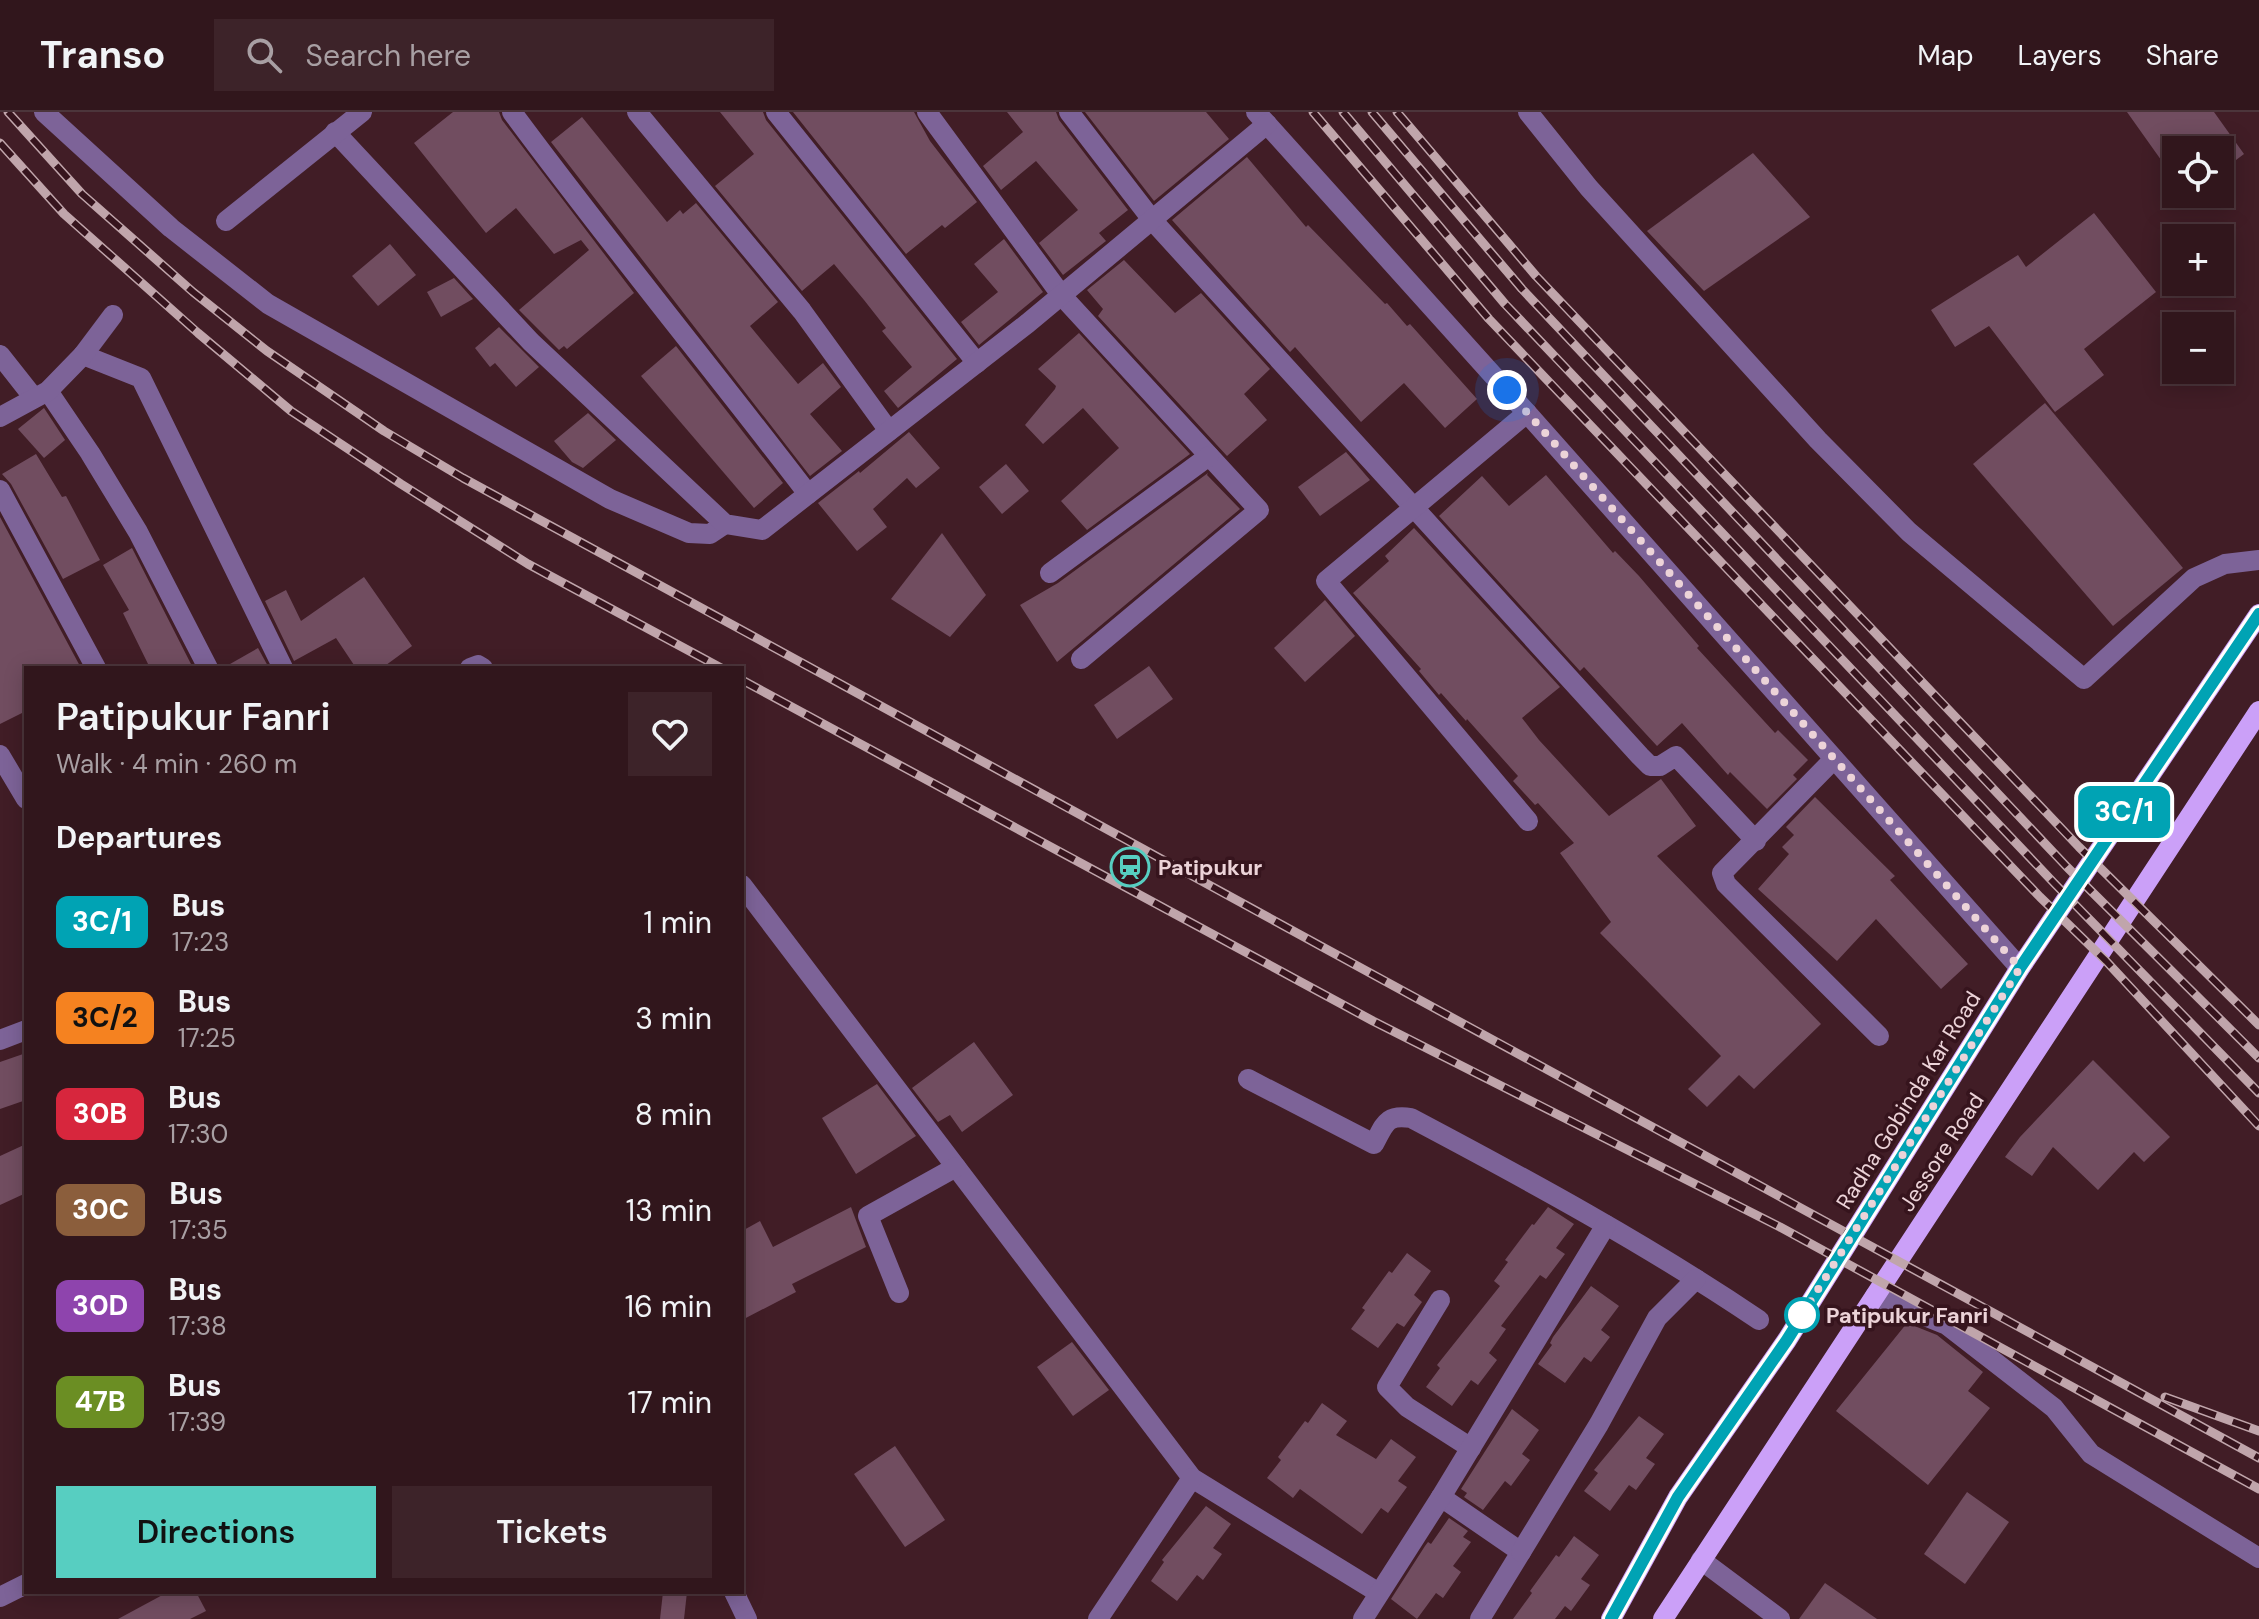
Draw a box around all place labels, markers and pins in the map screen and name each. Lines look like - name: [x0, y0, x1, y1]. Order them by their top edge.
- station icon: Patipukur: [1109, 846, 1151, 888]
- place label: Patipukur: [1158, 853, 1262, 882]
- marker: Patipukur Fanri: [1785, 1298, 1819, 1332]
- place label: Patipukur Fanri: [1826, 1301, 1988, 1330]

